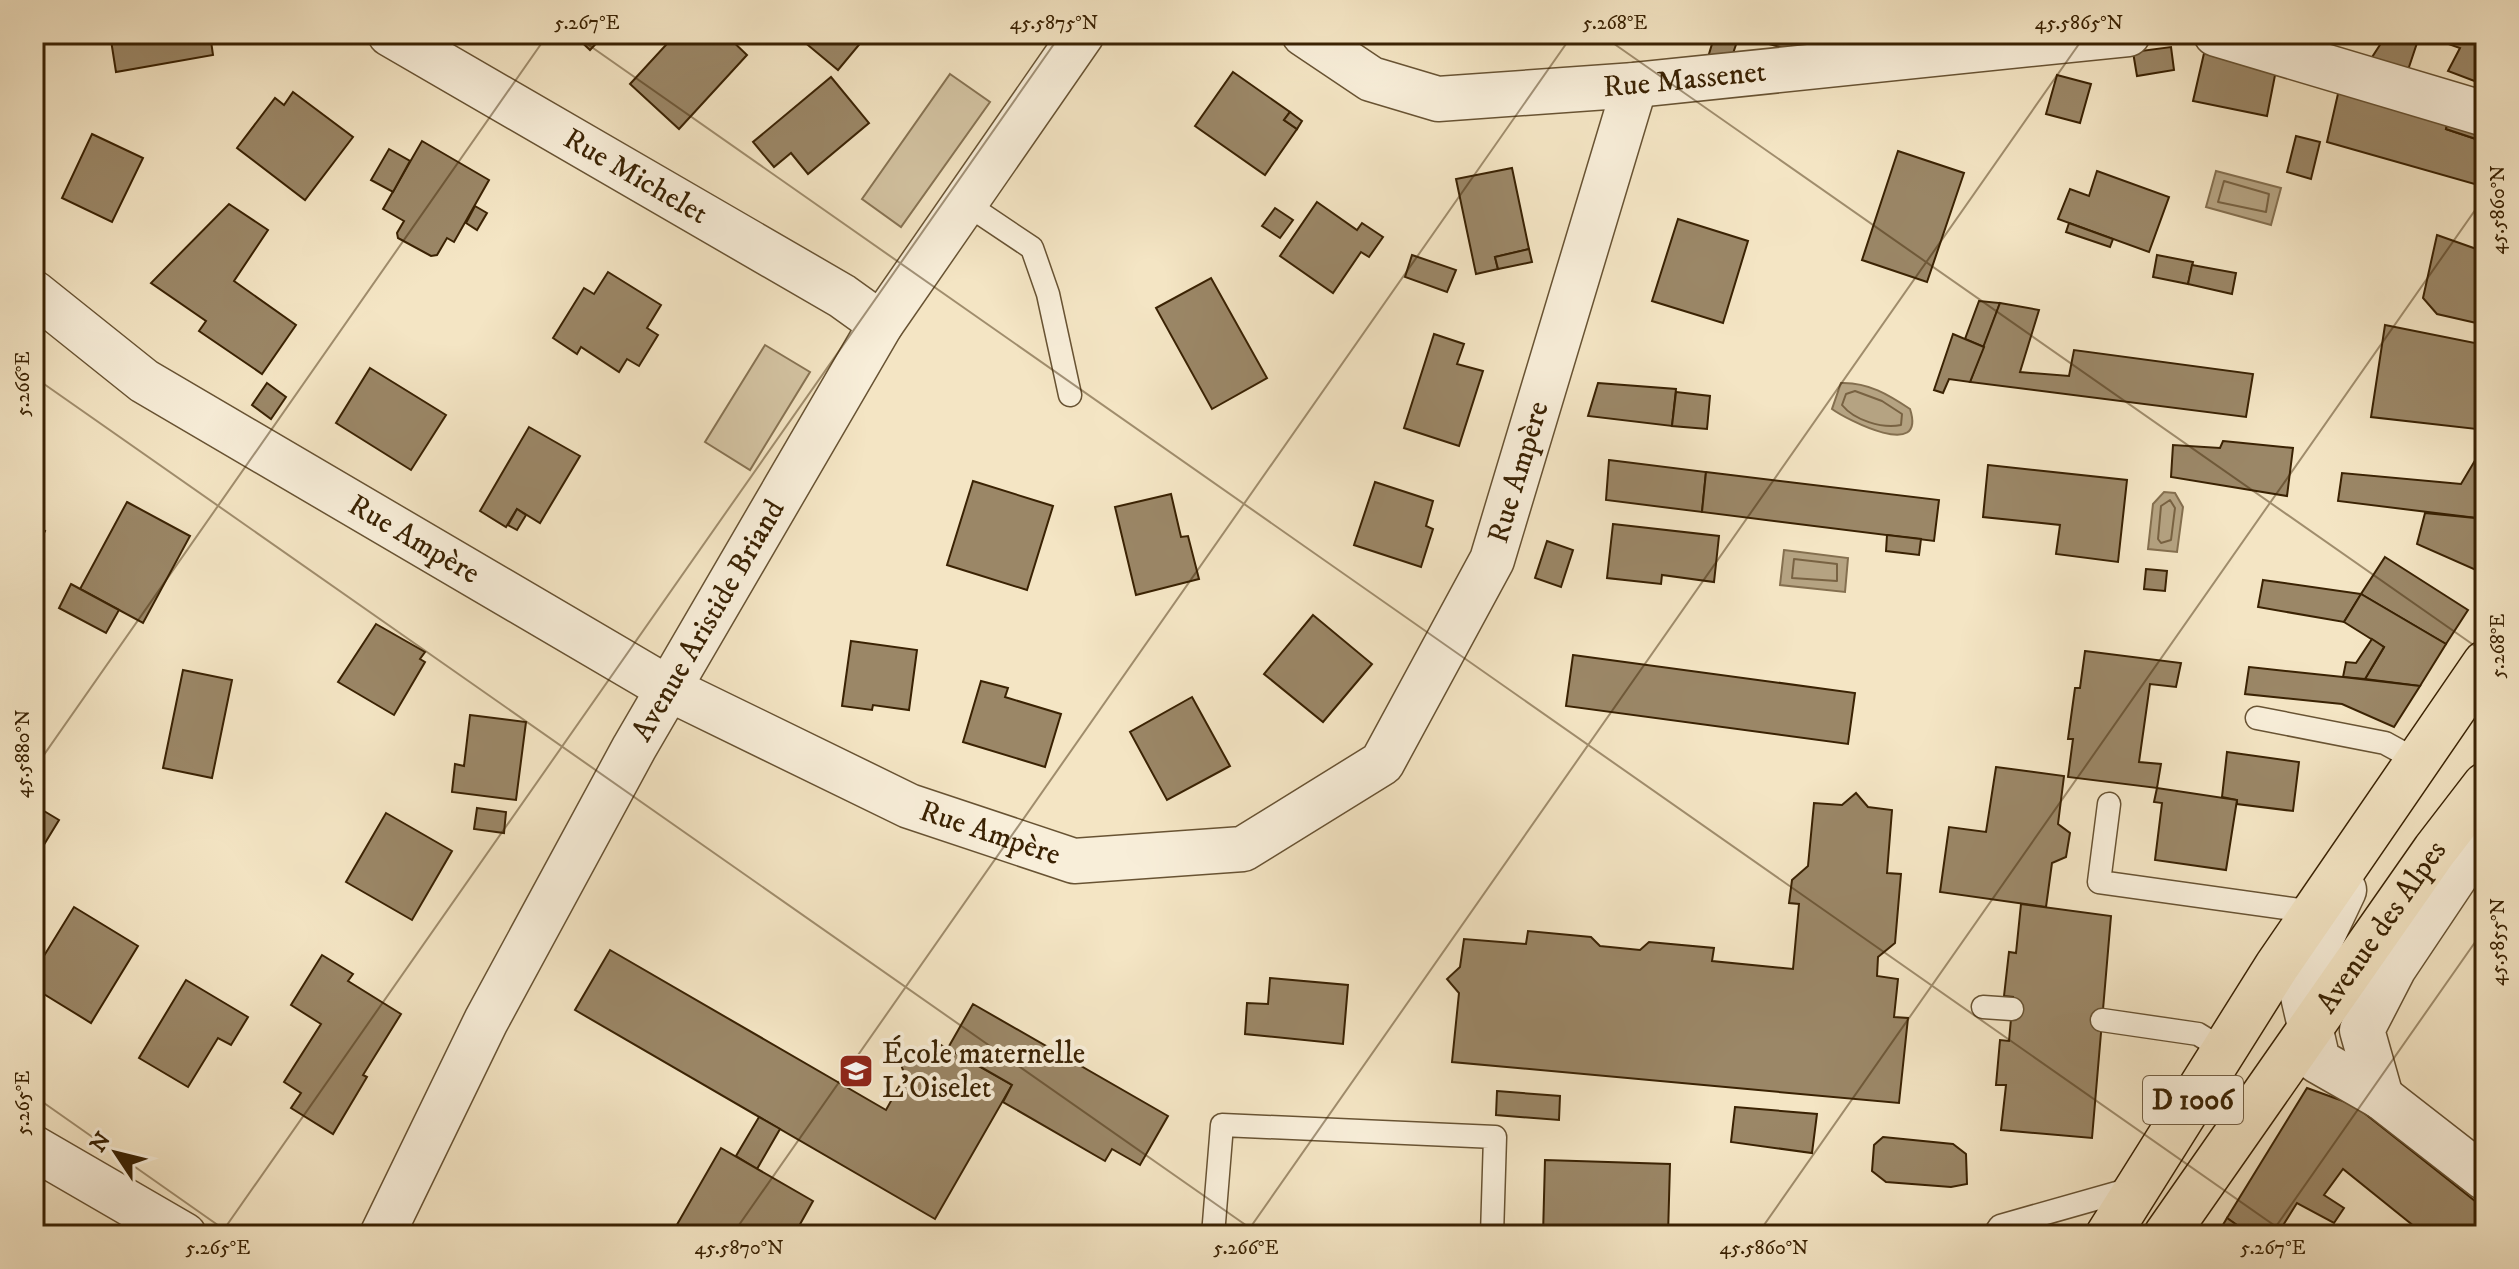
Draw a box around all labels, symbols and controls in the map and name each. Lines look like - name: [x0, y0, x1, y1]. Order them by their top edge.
- text: 5.267°E: [554, 11, 620, 36]
- text: 45.5875°N: [1010, 11, 1098, 36]
- text: 5.268°E: [1583, 11, 1647, 36]
- text: 45.5865°N: [2035, 11, 2123, 36]
- street label: Rue Massenet: [1602, 53, 1768, 106]
- street label: Rue Michelet: [557, 120, 714, 233]
- text: 45.5860°N: [2486, 165, 2511, 255]
- text: 5.266°E: [11, 351, 36, 417]
- street label: Rue Ampère: [1480, 397, 1557, 547]
- street label: Rue Ampère: [342, 487, 486, 592]
- street label: Avenue Aristide Briand: [623, 493, 793, 748]
- text: 5.268°E: [2486, 614, 2511, 678]
- text: 45.5880°N: [11, 710, 36, 798]
- street label: Rue Ampère: [915, 792, 1065, 874]
- street label: Avenue des Alpes: [2308, 833, 2454, 1020]
- text: 45.5855°N: [2486, 898, 2511, 986]
- place label: École maternelle L'Oiselet: [882, 1035, 1085, 1107]
- school or university icon: École maternelle L'Oiselet: [837, 1052, 875, 1090]
- text: 5.265°E: [11, 1071, 36, 1135]
- road number: D 1006: [2143, 1076, 2243, 1124]
- north arrow: [76, 1113, 156, 1193]
- text: N: [85, 1127, 117, 1158]
- text: 5.265°E: [186, 1236, 250, 1261]
- text: 45.5870°N: [694, 1236, 784, 1261]
- text: 5.266°E: [1213, 1236, 1279, 1261]
- text: 45.5860°N: [1719, 1236, 1809, 1261]
- text: 5.267°E: [2240, 1236, 2306, 1261]

